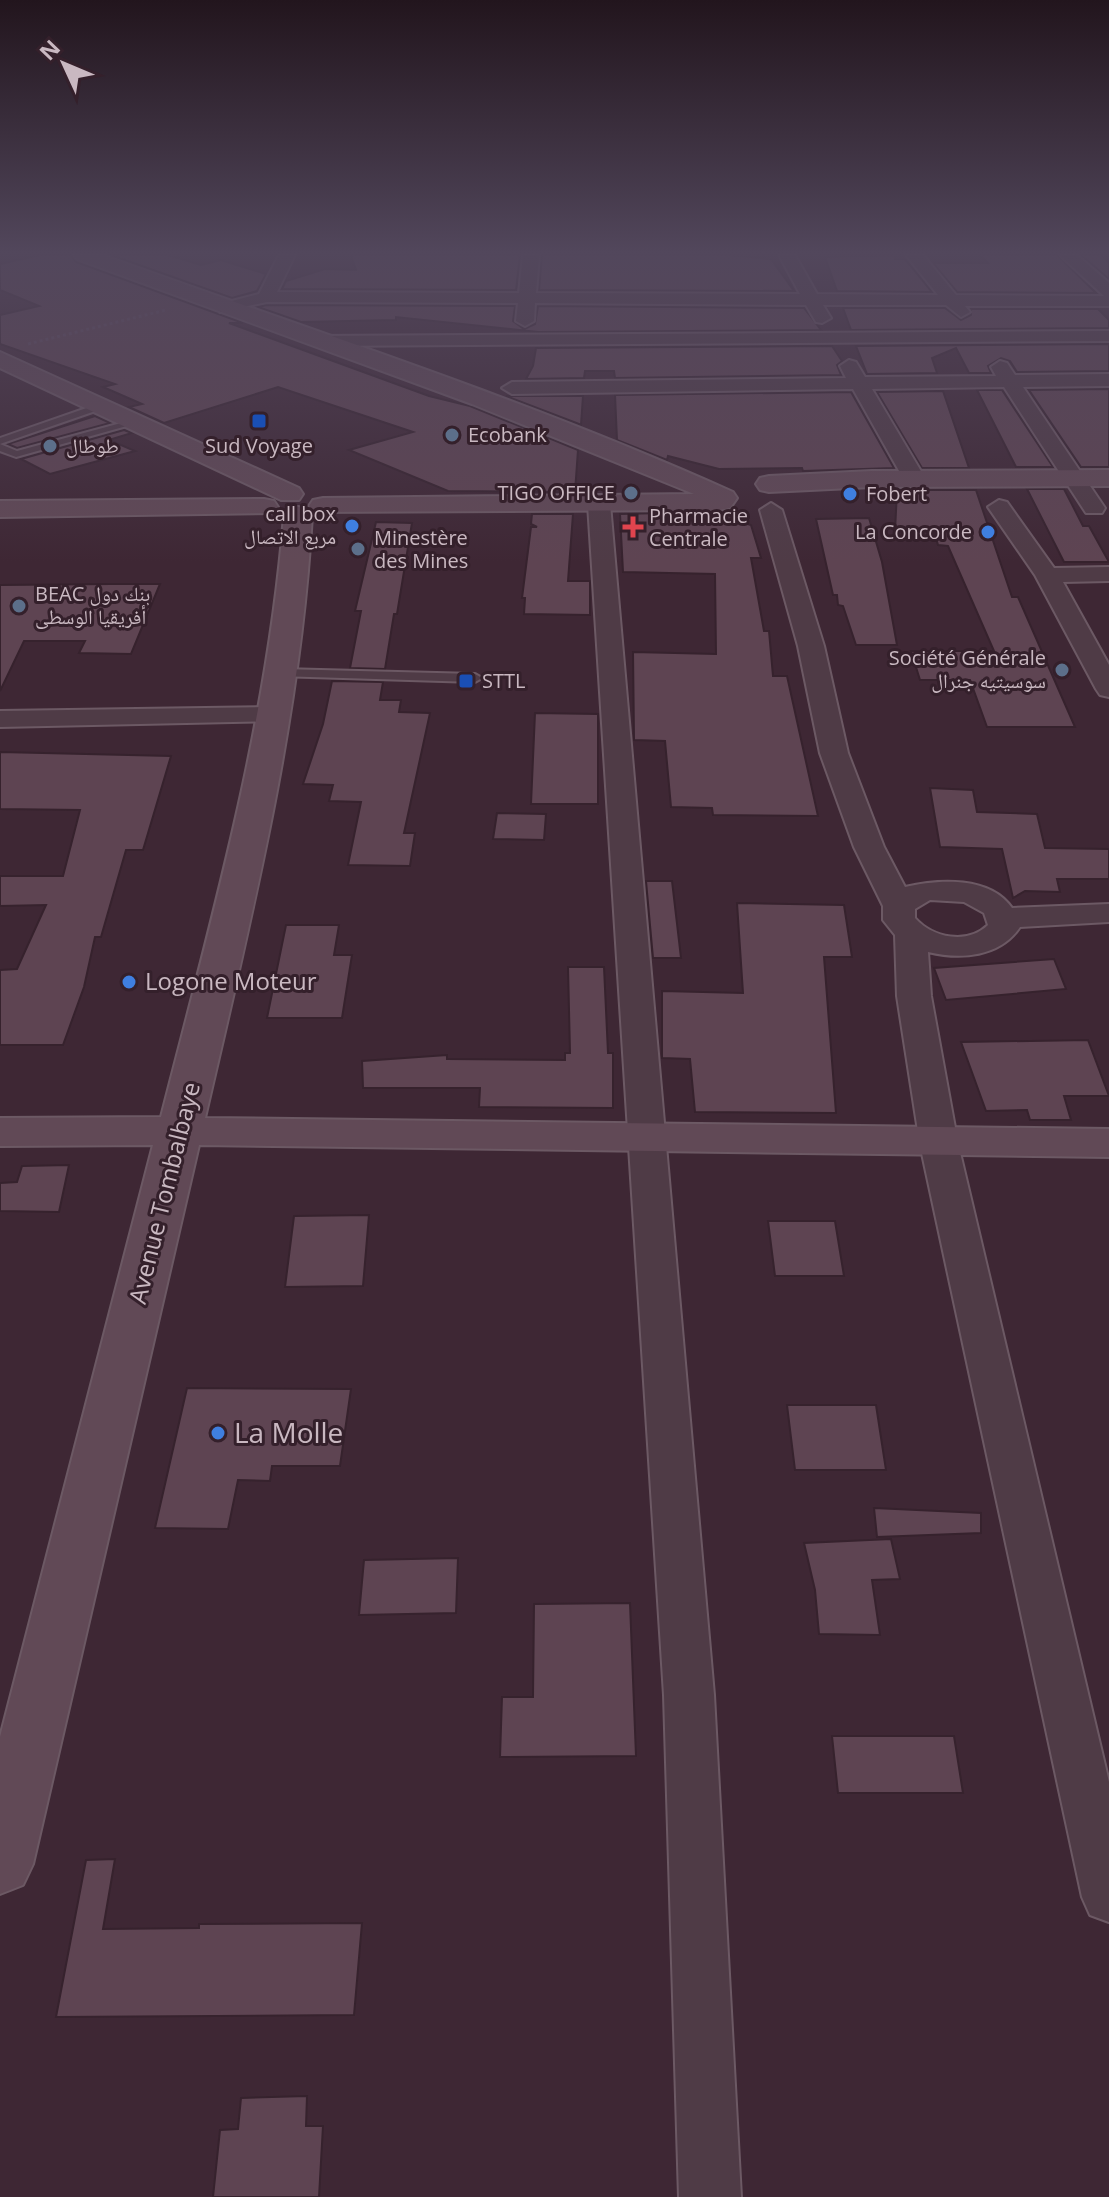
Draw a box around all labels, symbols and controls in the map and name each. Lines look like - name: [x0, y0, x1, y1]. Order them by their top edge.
- north arrow: [24, 24, 104, 104]
- text: N: [32, 33, 66, 66]
- marker: Sud Voyage: [250, 412, 268, 430]
- place label: Ecobank: [468, 421, 547, 448]
- marker: Ecobank: [443, 426, 461, 444]
- place label: طوطال: [66, 432, 119, 459]
- place label: Sud Voyage: [205, 432, 313, 459]
- marker: طوطال: [41, 437, 59, 455]
- place label: TIGO OFFICE: [498, 479, 615, 506]
- place label: Fobert: [866, 480, 927, 507]
- marker: TIGO OFFICE: [622, 484, 640, 502]
- marker: Fobert: [841, 485, 859, 503]
- place label: call box مربع الاتصال: [244, 500, 337, 550]
- place label: Pharmacie Centrale: [649, 502, 748, 552]
- marker: call box مربع الاتصال: [343, 517, 361, 535]
- marker: Pharmacie Centrale: [624, 518, 642, 536]
- place label: La Concorde: [855, 518, 972, 545]
- marker: La Concorde: [979, 523, 997, 541]
- place label: Minestère des Mines: [374, 524, 468, 574]
- marker: Minestère des Mines: [349, 540, 367, 558]
- place label: BEAC بنك دول أفريقيا الوسطى: [35, 580, 150, 630]
- marker: BEAC بنك دول أفريقيا الوسطى: [10, 597, 28, 615]
- place label: Société Générale سوسيتيه جنرال: [889, 644, 1046, 694]
- marker: Société Générale سوسيتيه جنرال: [1053, 661, 1071, 679]
- place label: STTL: [482, 667, 525, 694]
- marker: STTL: [457, 672, 475, 690]
- place label: Logone Moteur: [145, 964, 317, 997]
- marker: Logone Moteur: [120, 973, 138, 991]
- street label: Avenue Tombalbaye: [120, 1078, 207, 1307]
- place label: La Molle: [234, 1413, 343, 1451]
- marker: La Molle: [209, 1424, 227, 1442]

